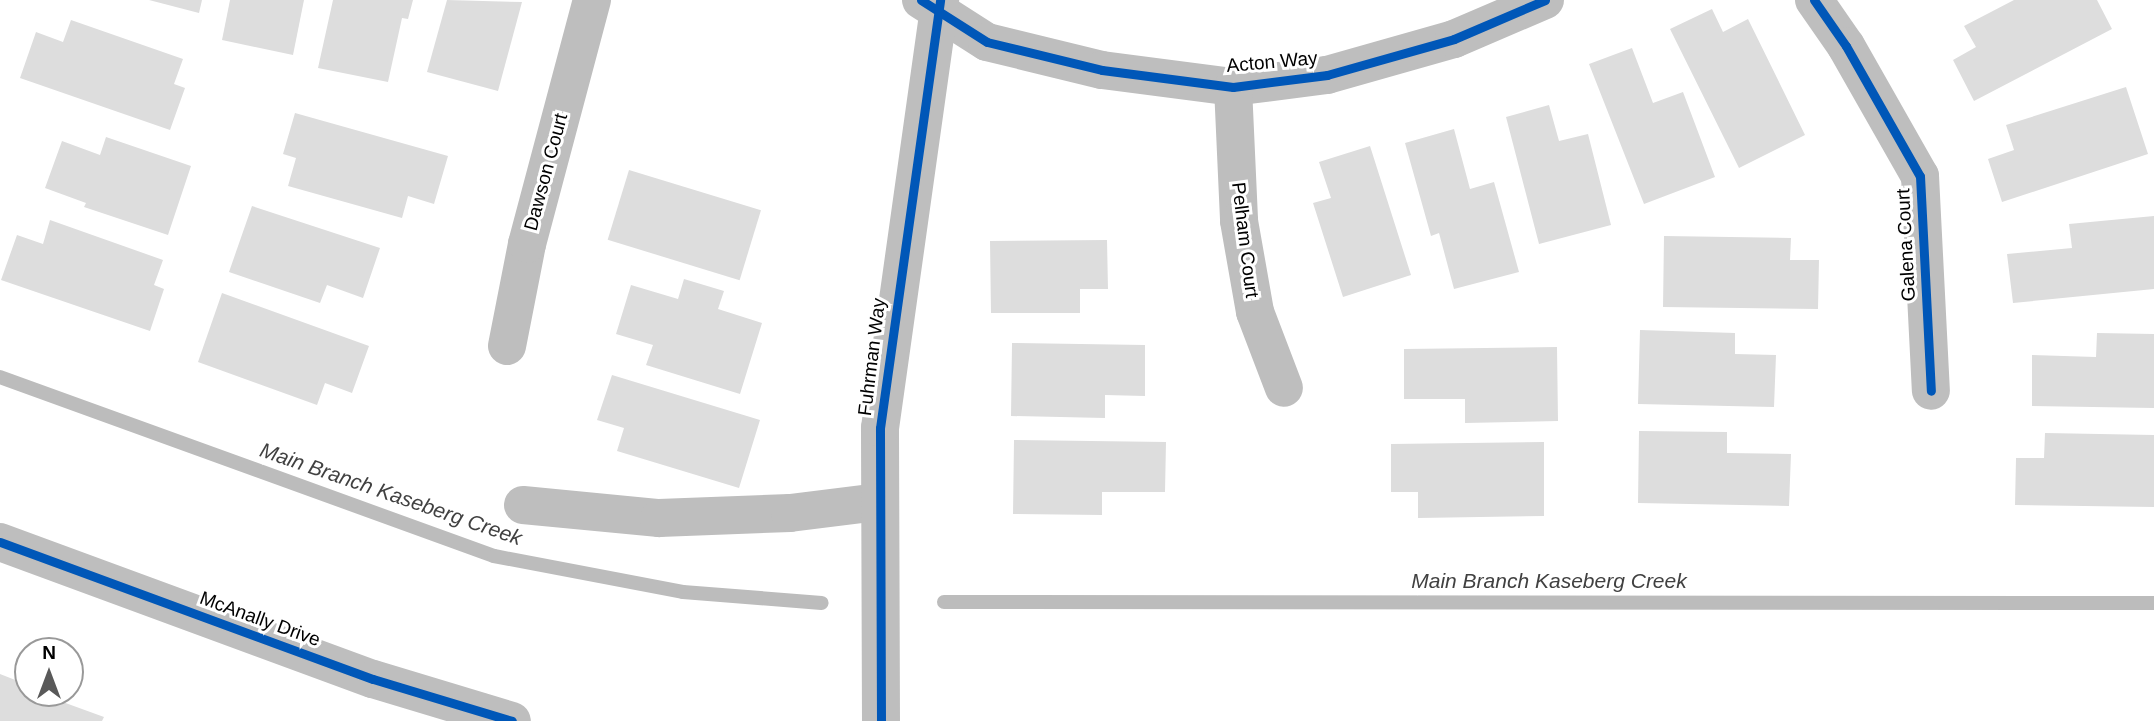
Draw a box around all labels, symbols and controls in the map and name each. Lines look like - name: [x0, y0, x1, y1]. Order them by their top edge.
- street label: Acton Way: [1226, 47, 1318, 77]
- street label: Dawson Court: [519, 111, 573, 233]
- street label: Pelham Court: [1227, 181, 1263, 299]
- street label: Galena Court: [1892, 188, 1920, 302]
- street label: Fuhrman Way: [853, 297, 891, 417]
- water label: Main Branch Kaseberg Creek: [257, 437, 525, 551]
- water label: Main Branch Kaseberg Creek: [1411, 568, 1687, 594]
- street label: McAnally Drive: [197, 587, 323, 651]
- north arrow: [14, 637, 84, 707]
- text: N: [42, 642, 56, 663]

